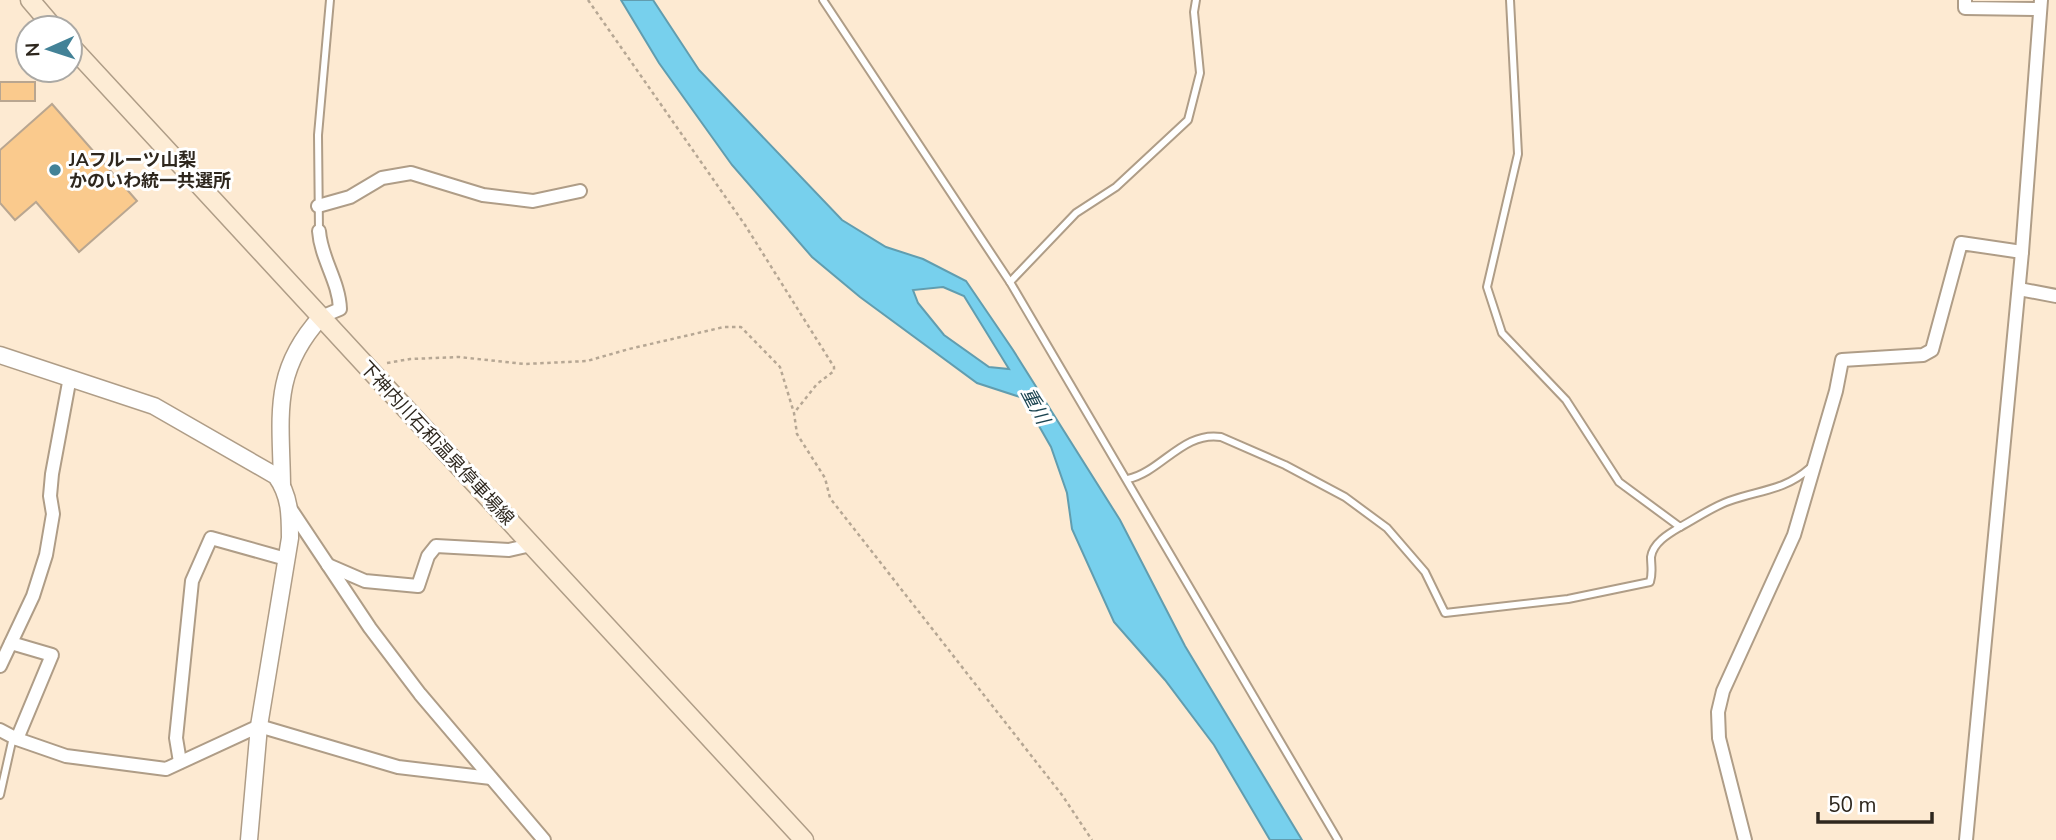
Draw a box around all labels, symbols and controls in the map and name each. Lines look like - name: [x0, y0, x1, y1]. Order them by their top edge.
- north arrow: [14, 14, 84, 84]
- text: N: [20, 42, 46, 58]
- place label: JAフルーツ山梨 かのいわ統一共選所: [68, 148, 231, 193]
- marker: JAフルーツ山梨 かのいわ統一共選所: [47, 162, 63, 178]
- street label: 下神内川石和温泉停車場線: [355, 356, 519, 530]
- water label: 重川: [1015, 383, 1056, 431]
- scale bar: [1818, 780, 1932, 824]
- text: 50 m: [1828, 791, 1877, 819]

